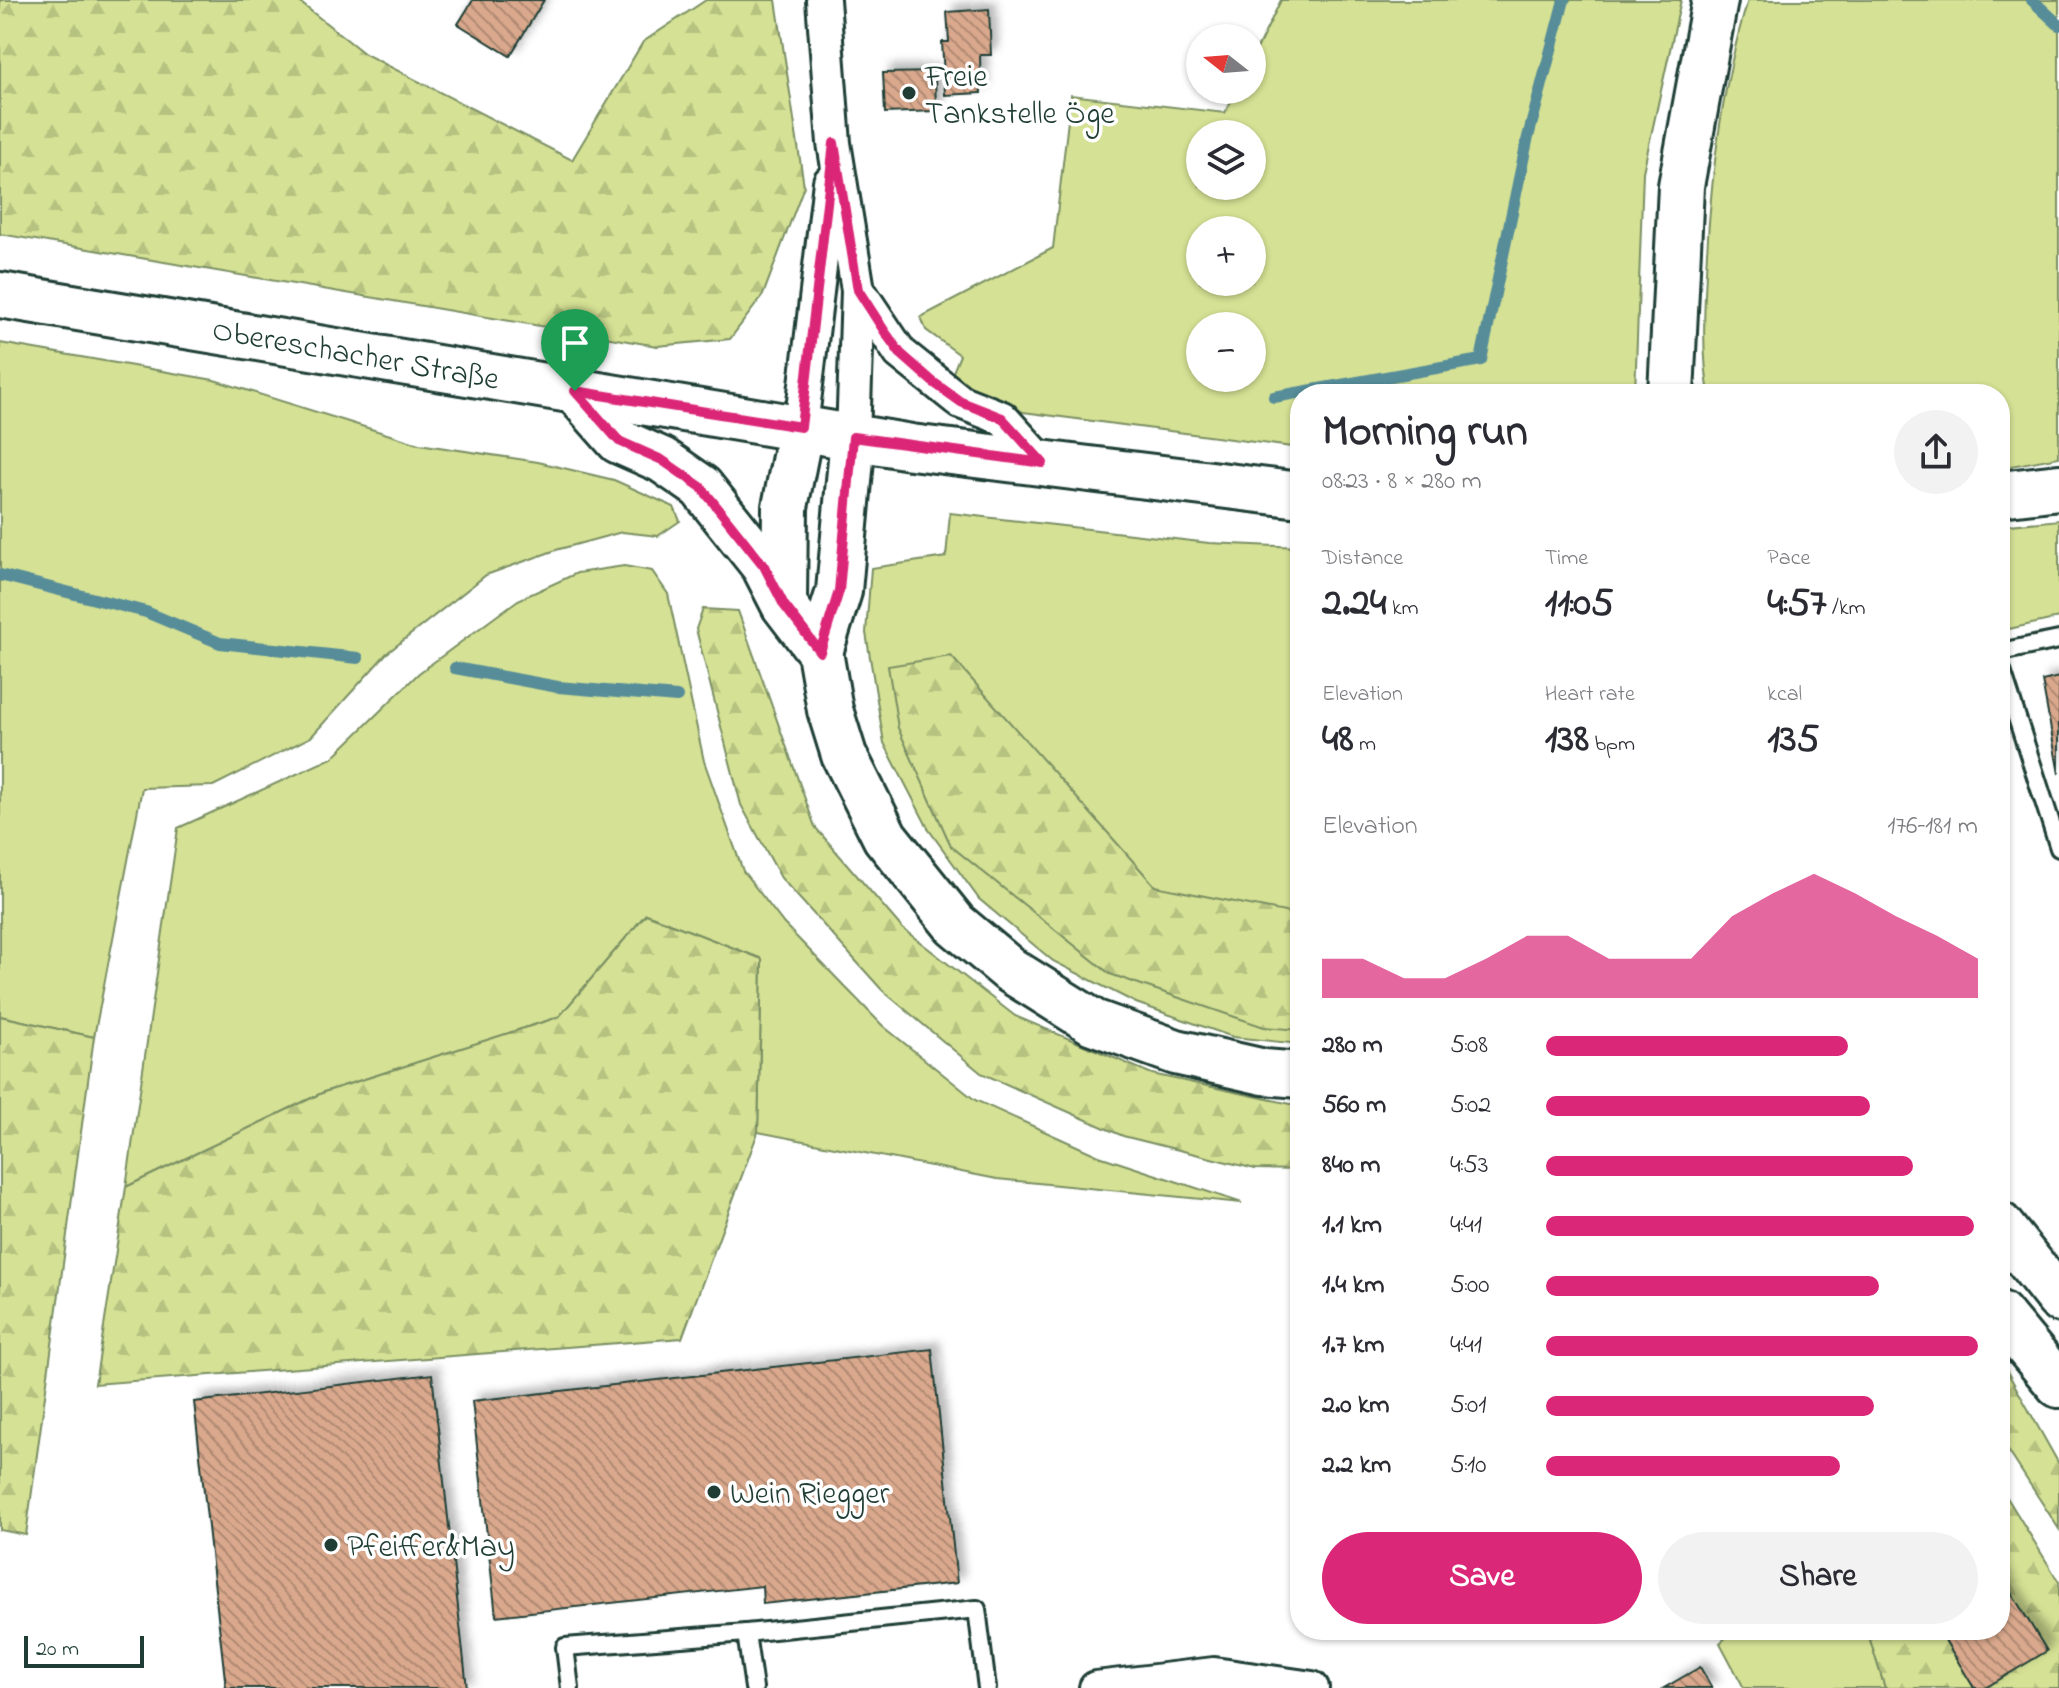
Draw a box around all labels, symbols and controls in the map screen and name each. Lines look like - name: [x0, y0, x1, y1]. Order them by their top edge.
- north arrow: [1186, 24, 1266, 104]
- map controls: [1186, 24, 1266, 392]
- place label: Freie Tankstelle Öge: [924, 55, 1115, 139]
- marker: Freie Tankstelle Öge: [900, 84, 918, 102]
- button: layers: [1186, 120, 1266, 200]
- button: +: [1186, 216, 1266, 296]
- street label: Obereschacher Straße: [208, 308, 503, 405]
- pin: [541, 309, 609, 391]
- button: −: [1186, 312, 1266, 392]
- icon: arrive: [553, 321, 597, 365]
- text: Morning run: [1322, 401, 1528, 465]
- button: share: [1894, 410, 1978, 494]
- text: 08:23 · 8 × 280 m: [1322, 463, 1482, 501]
- text: Distance: [1322, 543, 1403, 575]
- text: Time: [1545, 543, 1588, 575]
- text: Pace: [1767, 543, 1810, 575]
- text: 2.24: [1322, 575, 1386, 634]
- text: 11:05: [1545, 575, 1614, 634]
- text: 4:57: [1767, 575, 1827, 634]
- text: km: [1386, 593, 1419, 625]
- text: /km: [1827, 593, 1866, 625]
- text: Elevation: [1322, 679, 1403, 711]
- text: Heart rate: [1545, 679, 1635, 711]
- text: kcal: [1767, 679, 1802, 711]
- text: 48: [1322, 711, 1353, 770]
- text: 138: [1545, 711, 1589, 770]
- text: 135: [1767, 711, 1819, 770]
- text: m: [1353, 729, 1376, 761]
- text: bpm: [1589, 729, 1635, 761]
- text: Elevation: [1322, 808, 1418, 846]
- text: 176–181 m: [1887, 808, 1978, 846]
- text: 280 m: [1322, 1027, 1383, 1065]
- text: 5:08: [1450, 1027, 1488, 1065]
- text: 560 m: [1322, 1087, 1386, 1125]
- text: 5:02: [1450, 1087, 1491, 1125]
- text: 840 m: [1322, 1147, 1380, 1185]
- text: 4:53: [1450, 1147, 1489, 1185]
- text: 1.1 km: [1322, 1207, 1382, 1245]
- text: 4:41: [1450, 1207, 1482, 1245]
- text: 1.4 km: [1322, 1267, 1384, 1305]
- text: 5:00: [1450, 1267, 1490, 1305]
- text: 1.7 km: [1322, 1327, 1384, 1365]
- text: 4:41: [1450, 1327, 1482, 1365]
- text: 2.0 km: [1322, 1387, 1390, 1425]
- text: 5:01: [1450, 1387, 1487, 1425]
- text: 2.2 km: [1322, 1447, 1391, 1485]
- text: 5:10: [1450, 1447, 1487, 1485]
- place label: Wein Riegger: [730, 1472, 890, 1519]
- marker: Wein Riegger: [705, 1483, 723, 1501]
- place label: Pfeiffer&May: [347, 1525, 515, 1572]
- button: Save: [1322, 1532, 1642, 1624]
- button: Share: [1658, 1532, 1978, 1624]
- marker: Pfeiffer&May: [322, 1536, 340, 1554]
- scale bar: [24, 1632, 144, 1668]
- text: 20 m: [36, 1634, 79, 1666]

